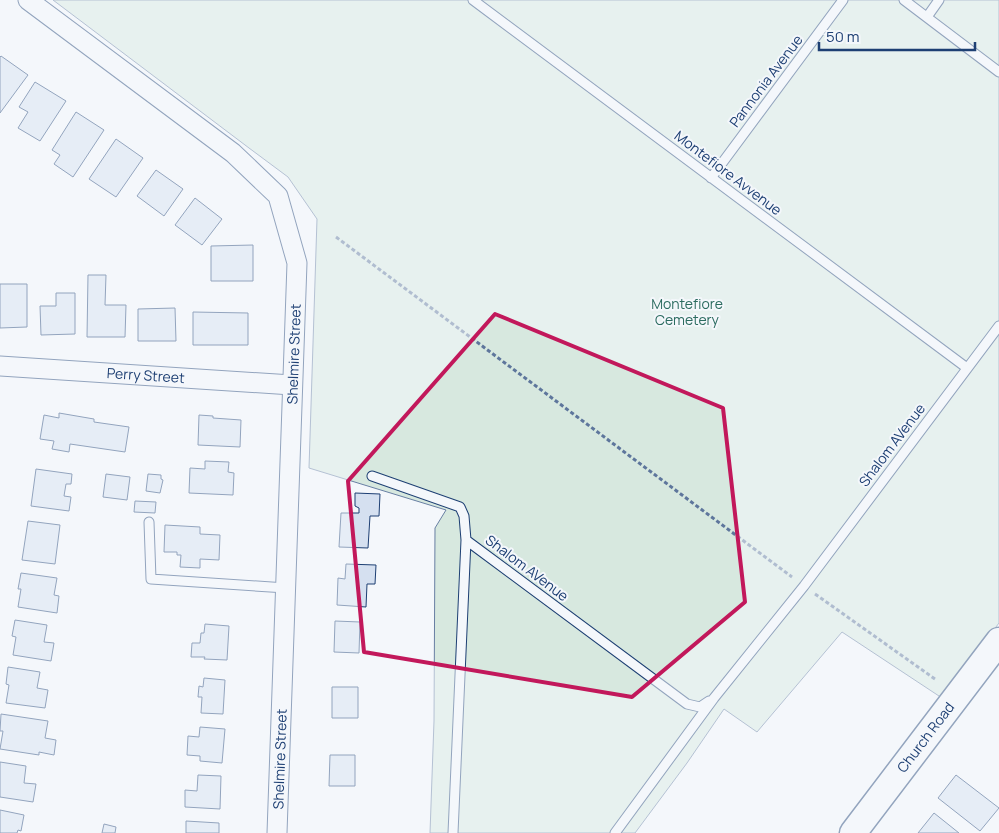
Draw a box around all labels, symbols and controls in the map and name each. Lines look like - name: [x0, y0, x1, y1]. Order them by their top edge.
- scale bar: [819, 20, 975, 52]
- text: 50 m: [826, 26, 860, 47]
- street label: Pannonia Avenue: [725, 31, 807, 131]
- street label: Montefiore Avvenue: [671, 126, 786, 219]
- park label: Montefiore Cemetery: [651, 294, 723, 329]
- street label: Shelmire Street: [282, 303, 305, 405]
- street label: Perry Street: [106, 363, 186, 387]
- street label: Shalom AVenue: [854, 399, 929, 490]
- street label: Shalom AVenue: [482, 530, 573, 605]
- street label: Church Road: [892, 698, 958, 776]
- street label: Shelmire Street: [268, 708, 291, 810]

